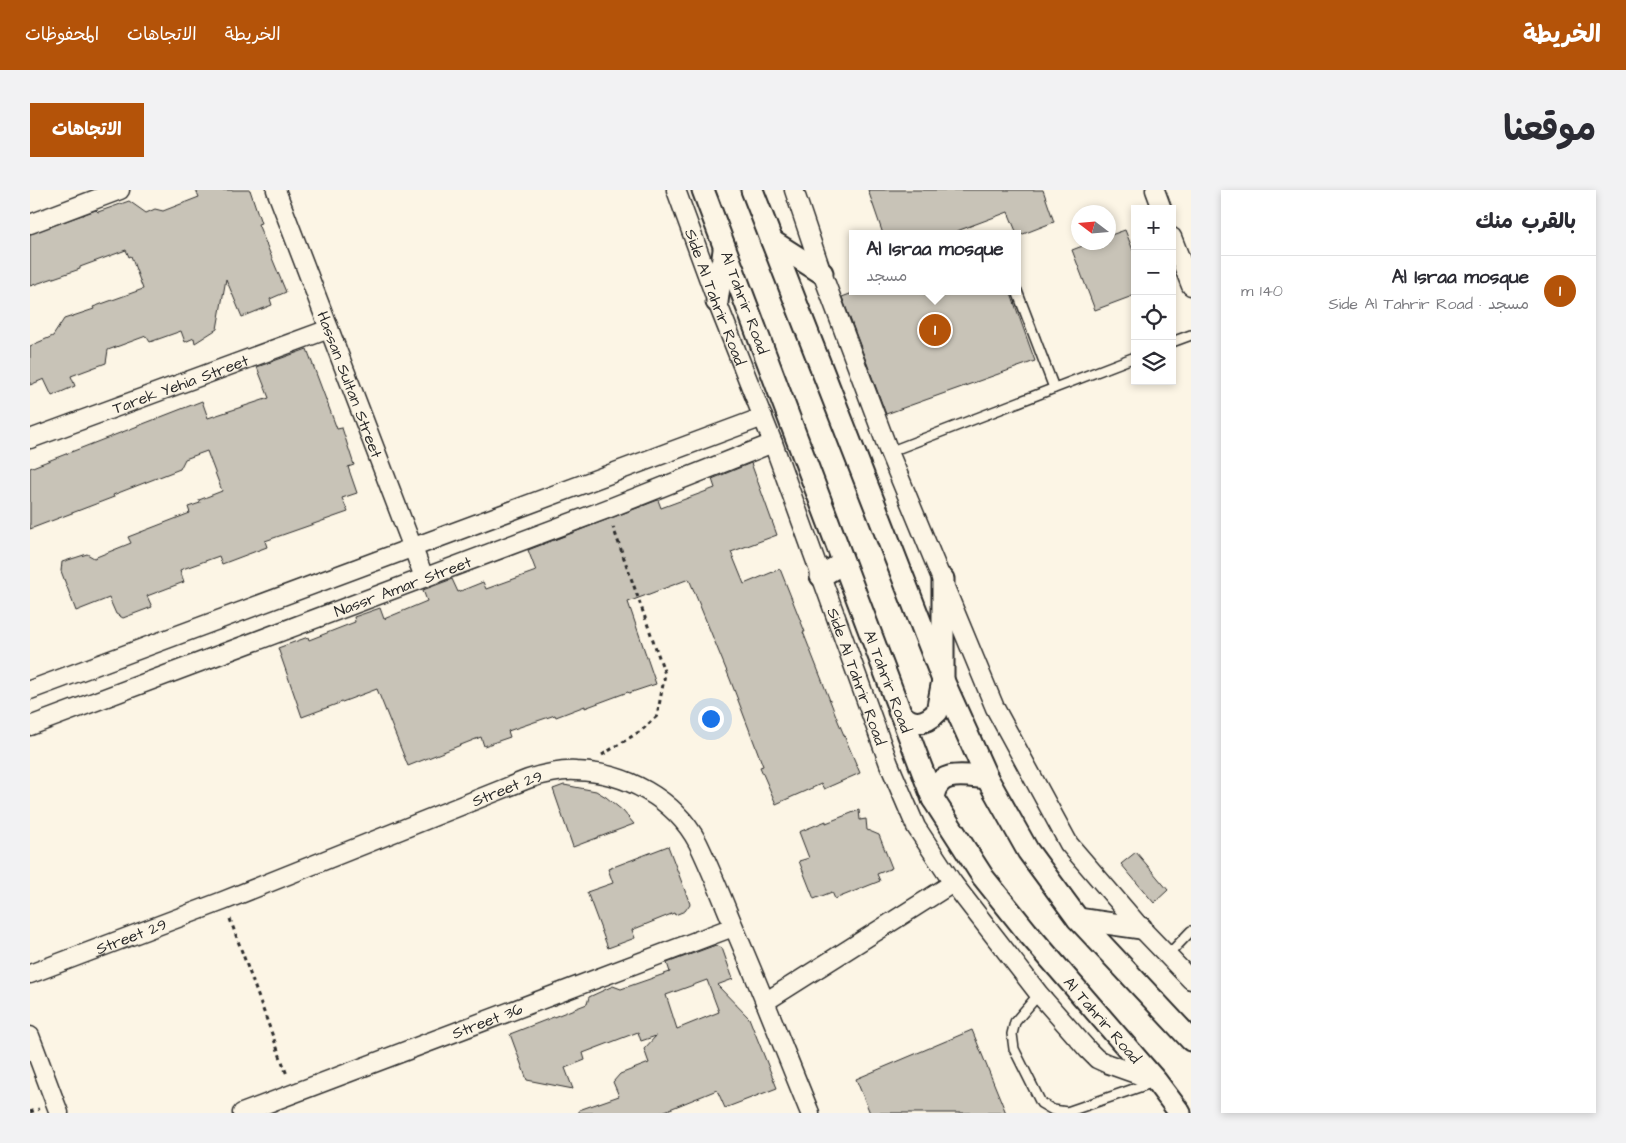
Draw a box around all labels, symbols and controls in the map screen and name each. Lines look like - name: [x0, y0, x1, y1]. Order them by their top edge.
- text: الخريطة: [1523, 18, 1601, 52]
- text: المحفوظات: [25, 22, 99, 47]
- text: الاتجاهات: [127, 22, 197, 47]
- text: الخريطة: [225, 22, 281, 47]
- button: الاتجاهات: [30, 103, 144, 157]
- text: موقعنا: [1503, 105, 1596, 154]
- north arrow: [1071, 205, 1116, 250]
- map controls: [1131, 205, 1176, 385]
- button: +: [1131, 205, 1176, 250]
- text: بالقرب منك: [1475, 207, 1576, 236]
- street label: Side Al Tahrir Road: [681, 226, 751, 368]
- popup: [849, 230, 1021, 295]
- text: Al Israa mosque: [866, 236, 1004, 263]
- street label: Al Tahrir Road: [717, 249, 773, 357]
- button: −: [1131, 250, 1176, 295]
- text: Al Israa mosque: [1392, 264, 1529, 291]
- text: مسجد: [866, 265, 907, 287]
- text: 140 m: [1241, 280, 1283, 302]
- text: 1: [1559, 280, 1561, 302]
- text: مسجد · Side Al Tahrir Road: [1328, 293, 1529, 315]
- button: locate: [1131, 295, 1176, 340]
- street label: Hassan Sultan Street: [311, 308, 388, 462]
- pin: 1: [919, 311, 951, 349]
- button: layers: [1131, 340, 1176, 385]
- street label: Tarek Yehia Street: [109, 349, 252, 420]
- street label: Nassr Amar Street: [331, 551, 475, 623]
- street label: Side Al Tahrir Road: [823, 606, 891, 748]
- street label: Al Tahrir Road: [860, 628, 916, 736]
- your location: [698, 706, 724, 732]
- street label: Street 29: [469, 765, 545, 812]
- street label: Street 29: [93, 913, 170, 960]
- street label: Al Tahrir Road: [1058, 972, 1146, 1068]
- street label: Street 36: [449, 998, 526, 1045]

